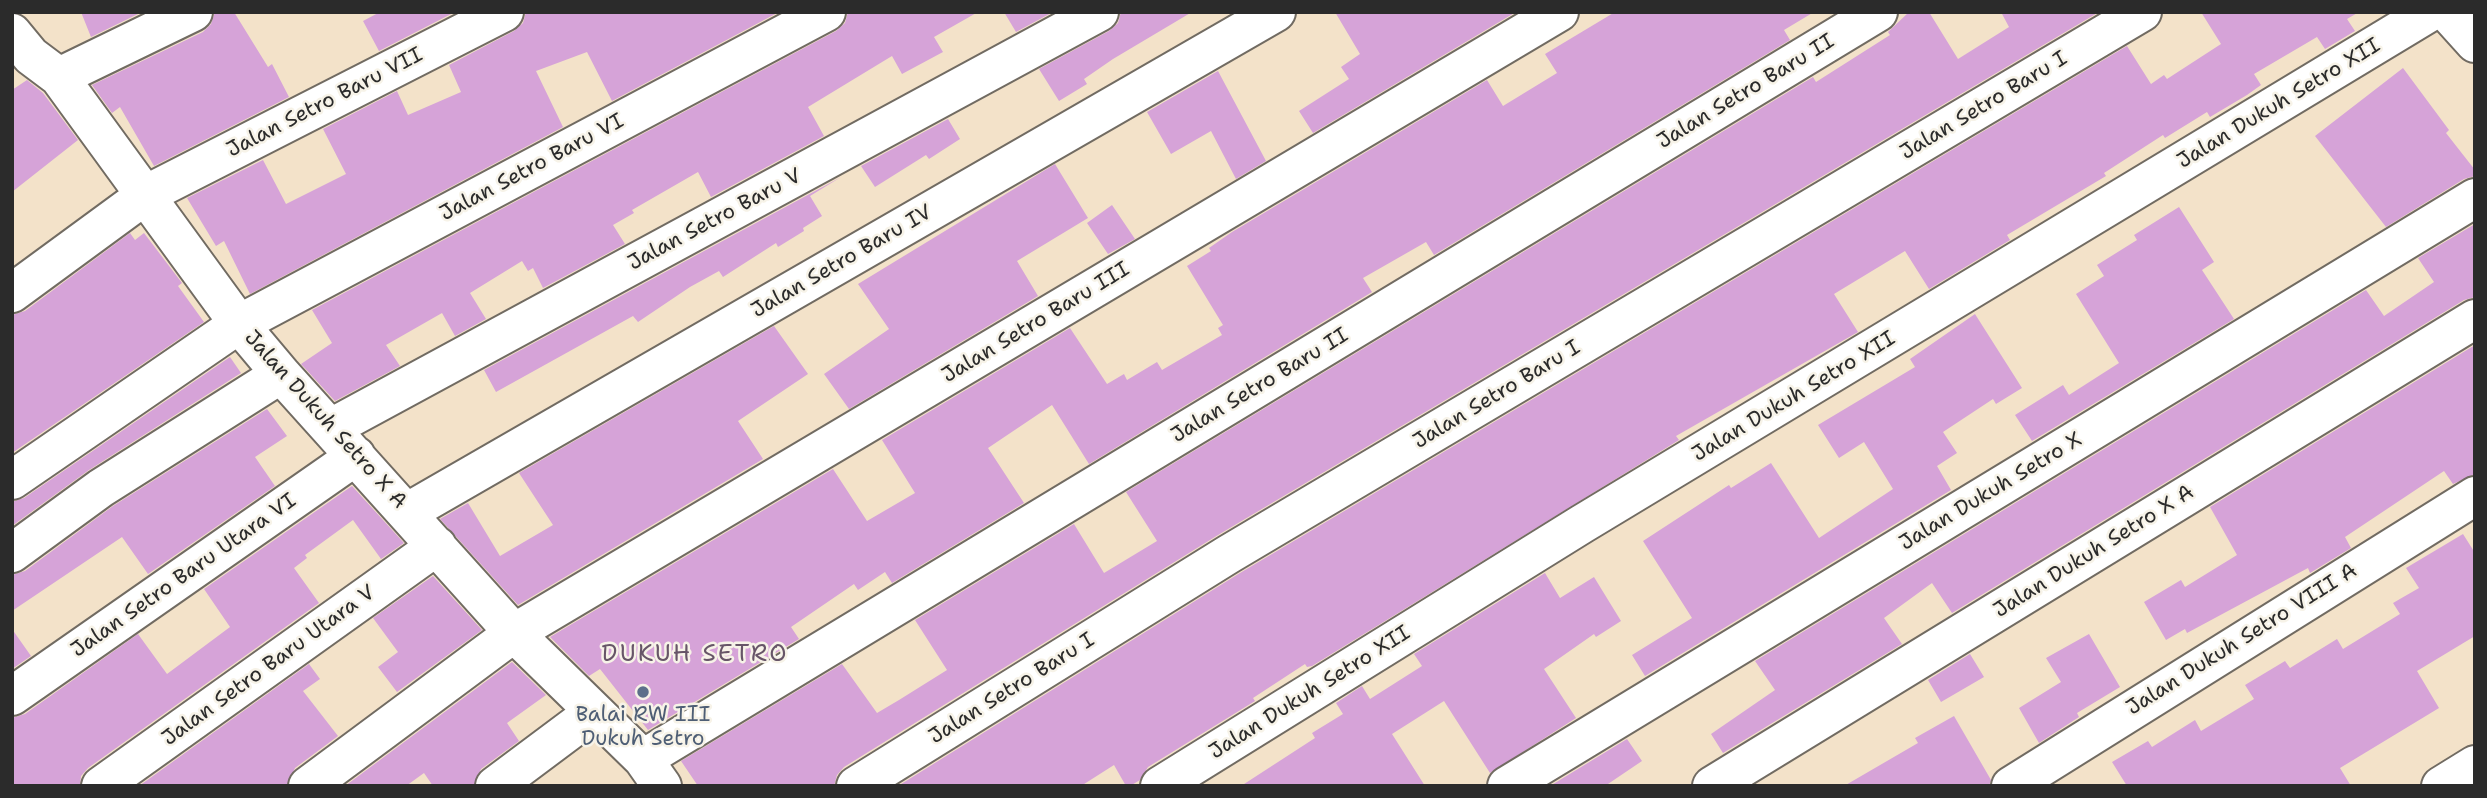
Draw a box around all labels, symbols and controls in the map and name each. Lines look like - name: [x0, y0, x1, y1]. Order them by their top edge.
- street label: Jalan Setro Baru II: [1653, 29, 1839, 155]
- street label: Jalan Dukuh Setro XII: [2173, 33, 2385, 175]
- street label: Jalan Setro Baru VII: [223, 43, 427, 163]
- street label: Jalan Setro Baru I: [1896, 46, 2072, 166]
- street label: Jalan Setro Baru VI: [436, 109, 628, 227]
- street label: Jalan Setro Baru V: [624, 164, 806, 276]
- street label: Jalan Setro Baru IV: [747, 200, 937, 324]
- street label: Jalan Setro Baru III: [938, 257, 1134, 389]
- street label: Jalan Setro Baru II: [1167, 323, 1353, 449]
- street label: Jalan Dukuh Setro X A: [238, 326, 412, 514]
- street label: Jalan Dukuh Setro XII: [1688, 326, 1900, 468]
- street label: Jalan Setro Baru I: [1409, 335, 1585, 455]
- street label: Jalan Dukuh Setro X: [1895, 428, 2087, 556]
- street label: Jalan Dukuh Setro X A: [1989, 480, 2199, 624]
- street label: Jalan Setro Baru Utara VI: [67, 489, 301, 663]
- street label: Jalan Dukuh Setro VIII A: [2122, 559, 2362, 721]
- street label: Jalan Setro Baru Utara V: [158, 580, 380, 752]
- street label: Jalan Dukuh Setro XII: [1205, 621, 1415, 765]
- street label: Jalan Setro Baru I: [925, 628, 1099, 750]
- district label: DUKUH SETRO: [603, 641, 787, 669]
- marker: Balai RW III Dukuh Setro: [635, 684, 651, 700]
- place label: Balai RW III Dukuh Setro: [576, 703, 710, 753]

